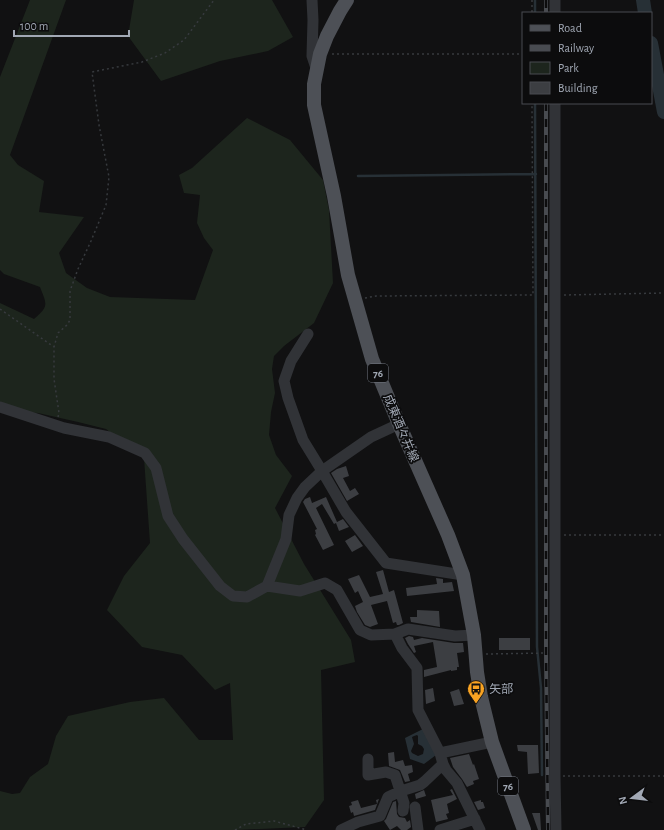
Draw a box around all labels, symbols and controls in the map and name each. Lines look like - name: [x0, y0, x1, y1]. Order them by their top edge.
- scale bar: [14, 12, 129, 38]
- legend: [522, 12, 652, 104]
- text: 100 m: [20, 20, 48, 32]
- text: Road: [558, 22, 582, 34]
- text: Railway: [558, 42, 594, 55]
- text: Park: [558, 62, 579, 74]
- text: Building: [558, 82, 598, 94]
- road number: 76: [368, 364, 388, 382]
- street label: 成東酒々井線: [381, 392, 422, 463]
- bus stop icon: 矢部: [466, 679, 486, 704]
- place label: 矢部: [489, 682, 513, 695]
- road number: 76: [498, 777, 518, 795]
- north arrow: [612, 778, 652, 818]
- text: N: [617, 795, 629, 806]

